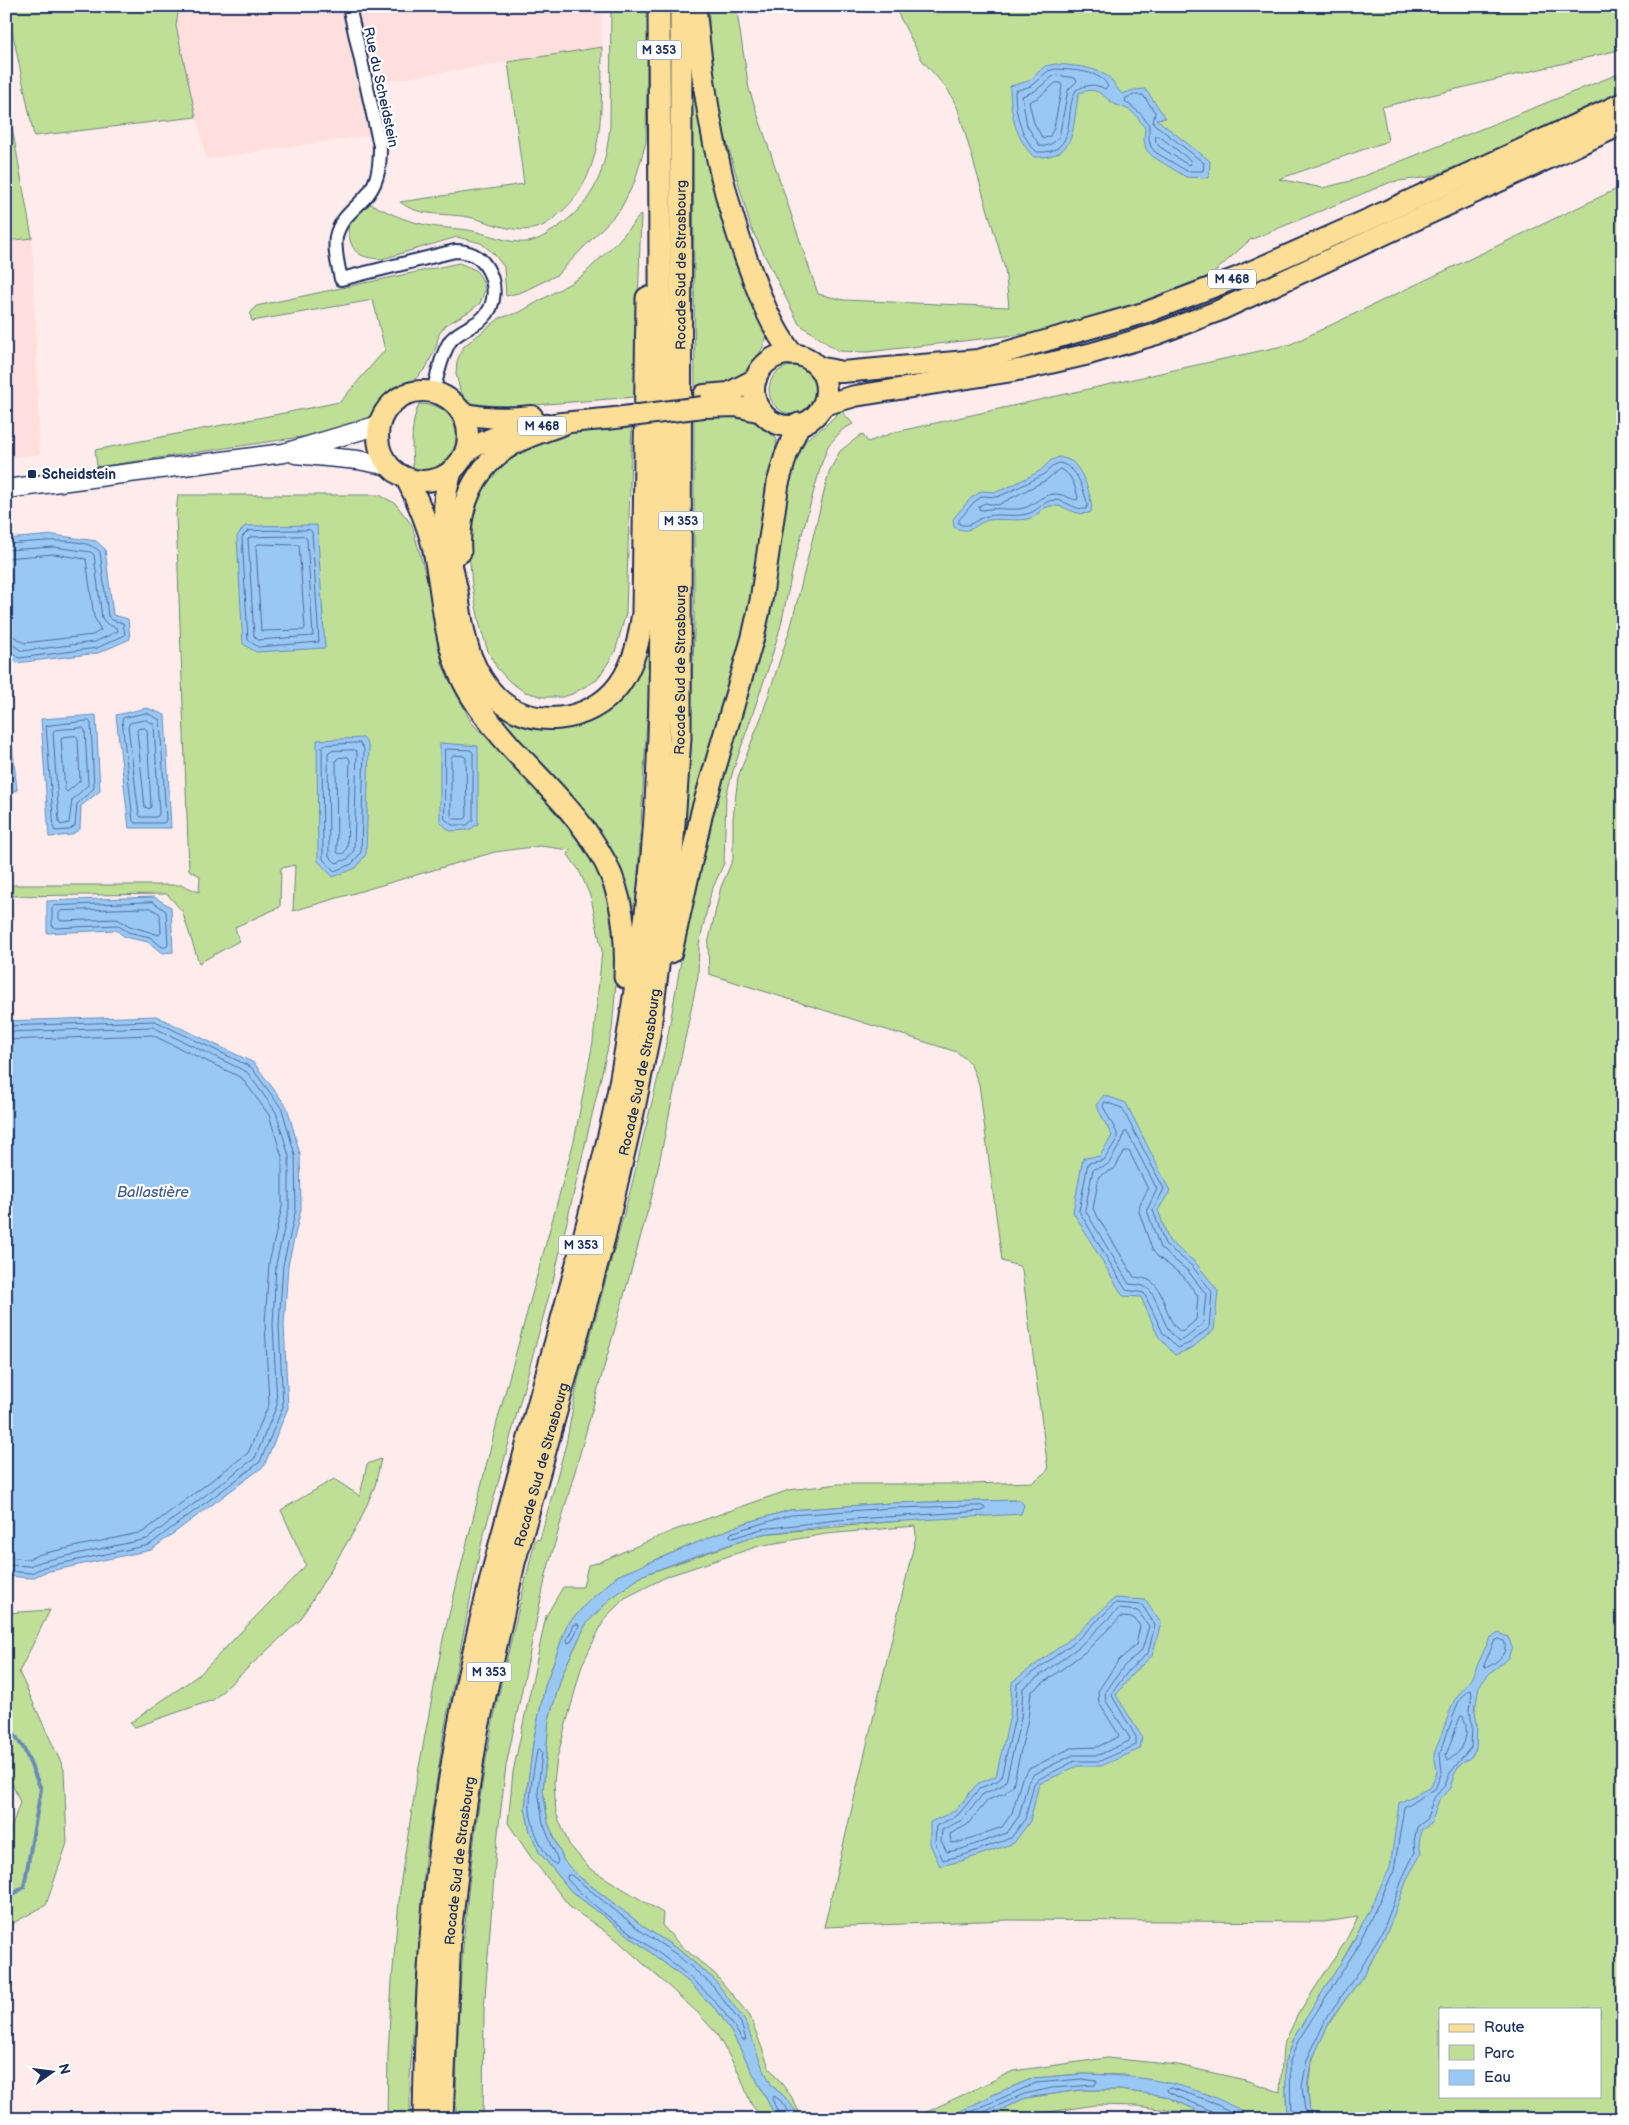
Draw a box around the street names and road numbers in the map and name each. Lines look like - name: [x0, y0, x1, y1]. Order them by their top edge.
- street label: Rue du Scheidstein: [360, 25, 402, 149]
- road number: M 353: [636, 40, 682, 60]
- street label: Rocade Sud de Strasbourg: [672, 180, 689, 350]
- road number: M 468: [1208, 270, 1256, 288]
- road number: M 468: [518, 416, 566, 436]
- road number: M 353: [658, 512, 704, 530]
- street label: Rocade Sud de Strasbourg: [670, 585, 689, 755]
- street label: Rocade Sud de Strasbourg: [615, 988, 663, 1157]
- road number: M 353: [558, 1236, 604, 1254]
- street label: Rocade Sud de Strasbourg: [510, 1381, 572, 1549]
- road number: M 353: [466, 1662, 512, 1681]
- street label: Rocade Sud de Strasbourg: [441, 1775, 479, 1945]

